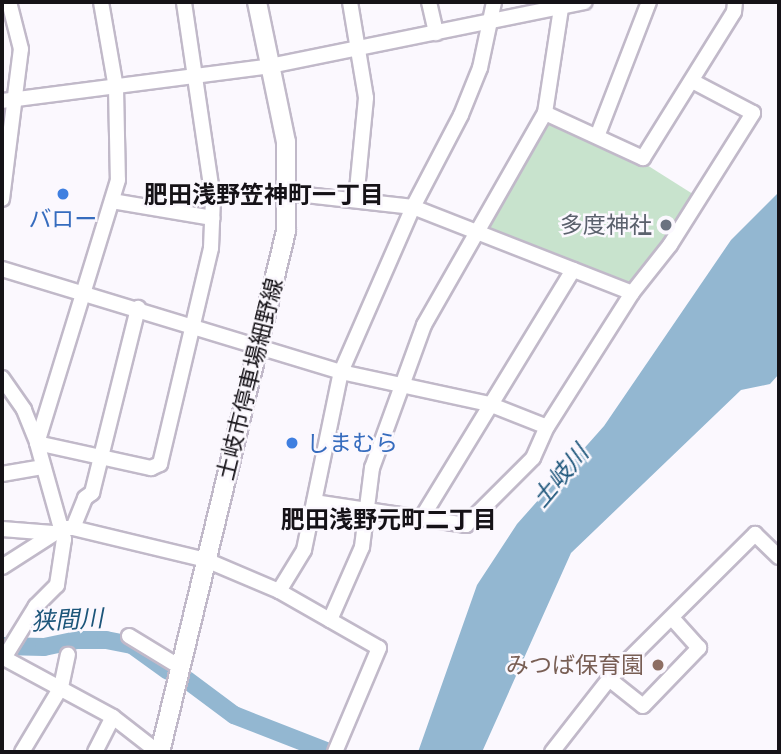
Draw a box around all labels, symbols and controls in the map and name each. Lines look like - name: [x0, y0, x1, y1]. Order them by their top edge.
- district label: 肥田浅野笠神町一丁目: [144, 181, 384, 209]
- marker: バロー: [55, 186, 71, 202]
- place label: バロー: [29, 205, 97, 233]
- place label: 多度神社: [560, 211, 652, 239]
- marker: 多度神社: [658, 217, 674, 233]
- street label: 土岐市停車場細野線: [212, 275, 288, 483]
- place label: しまむら: [306, 429, 398, 457]
- marker: しまむら: [284, 435, 300, 451]
- water label: 土岐川: [526, 439, 594, 513]
- district label: 肥田浅野元町二丁目: [281, 506, 497, 534]
- water label: 狭間川: [30, 604, 104, 636]
- place label: みつば保育園: [506, 651, 644, 679]
- marker: みつば保育園: [650, 657, 666, 673]

